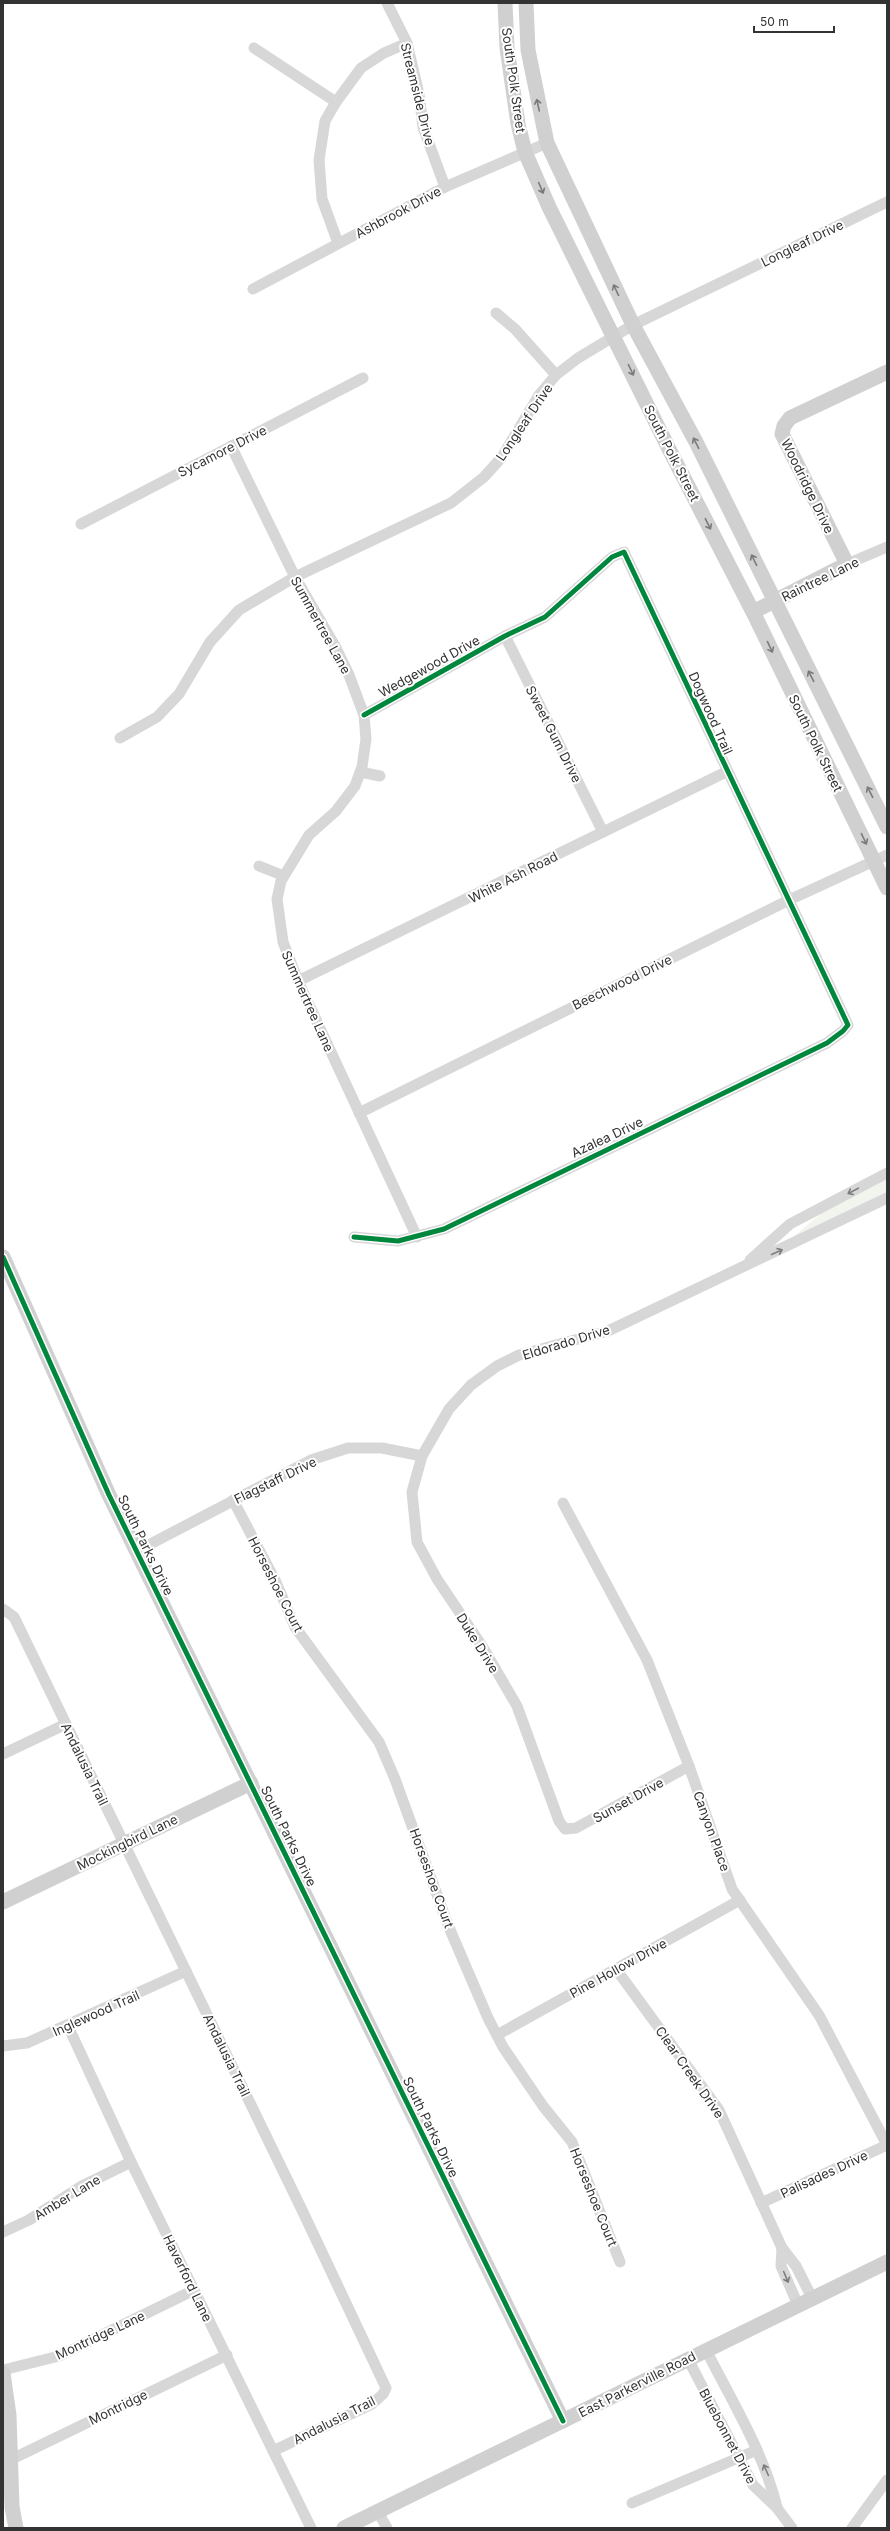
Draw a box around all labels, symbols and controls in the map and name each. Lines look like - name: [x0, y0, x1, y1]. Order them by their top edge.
- scale bar: [754, 8, 834, 34]
- text: 50 m: [760, 14, 789, 29]
- street label: South Polk Street: [499, 26, 529, 134]
- street label: Streamside Drive: [398, 41, 438, 147]
- one-way arrow: [534, 99, 542, 112]
- one-way arrow: [538, 181, 545, 193]
- street label: Ashbrook Drive: [352, 183, 444, 241]
- street label: Longleaf Drive: [758, 216, 846, 270]
- one-way arrow: [612, 284, 619, 296]
- one-way arrow: [628, 364, 635, 376]
- street label: Longleaf Drive: [492, 380, 556, 464]
- street label: South Polk Street: [641, 402, 703, 504]
- street label: Sycamore Drive: [175, 422, 269, 480]
- street label: Woodridge Drive: [778, 436, 838, 536]
- one-way arrow: [692, 437, 699, 449]
- one-way arrow: [705, 518, 712, 530]
- street label: Raintree Lane: [779, 553, 861, 605]
- one-way arrow: [750, 554, 757, 566]
- street label: Summertree Lane: [288, 573, 354, 677]
- street label: Wedgewood Drive: [376, 632, 482, 700]
- one-way arrow: [767, 641, 774, 653]
- street label: Dogwood Trail: [686, 669, 736, 757]
- one-way arrow: [807, 670, 815, 682]
- street label: Sweet Gum Drive: [523, 683, 585, 785]
- street label: South Polk Street: [786, 692, 846, 794]
- one-way arrow: [865, 787, 873, 799]
- one-way arrow: [860, 833, 868, 845]
- street label: White Ash Road: [466, 848, 560, 906]
- street label: Summertree Lane: [278, 948, 338, 1054]
- street label: Beechwood Drive: [570, 951, 674, 1013]
- street label: Azalea Drive: [568, 1113, 646, 1161]
- one-way arrow: [847, 1188, 859, 1195]
- one-way arrow: [771, 1247, 783, 1255]
- street label: Eldorado Drive: [520, 1321, 612, 1363]
- street label: Flagstaff Drive: [231, 1453, 319, 1507]
- street label: South Parks Drive: [115, 1492, 177, 1598]
- street label: Horseshoe Court: [245, 1534, 307, 1634]
- street label: Duke Drive: [453, 1610, 503, 1676]
- street label: Andalusia Trail: [58, 1720, 112, 1808]
- street label: Sunset Drive: [590, 1774, 666, 1826]
- street label: South Parks Drive: [258, 1783, 320, 1889]
- street label: Canyon Place: [690, 1789, 734, 1873]
- street label: Mockingbird Lane: [74, 1811, 180, 1873]
- street label: Horseshoe Court: [407, 1826, 457, 1930]
- street label: Pine Hollow Drive: [567, 1935, 669, 2001]
- street label: Inglewood Trail: [50, 1987, 142, 2039]
- street label: Andalusia Trail: [200, 2011, 254, 2099]
- street label: Clear Creek Drive: [652, 2023, 728, 2121]
- street label: South Parks Drive: [400, 2074, 462, 2180]
- street label: Horseshoe Court: [567, 2145, 621, 2249]
- street label: Palisades Drive: [778, 2147, 870, 2201]
- street label: Amber Lane: [31, 2171, 103, 2223]
- street label: Haverford Lane: [160, 2232, 216, 2324]
- one-way arrow: [783, 2271, 790, 2283]
- street label: Montridge Lane: [53, 2307, 147, 2363]
- street label: East Parkerville Road: [576, 2347, 698, 2421]
- street label: Montridge: [86, 2386, 150, 2428]
- street label: Bluebonnet Drive: [696, 2386, 760, 2486]
- street label: Andalusia Trail: [290, 2392, 378, 2448]
- one-way arrow: [762, 2465, 770, 2477]

